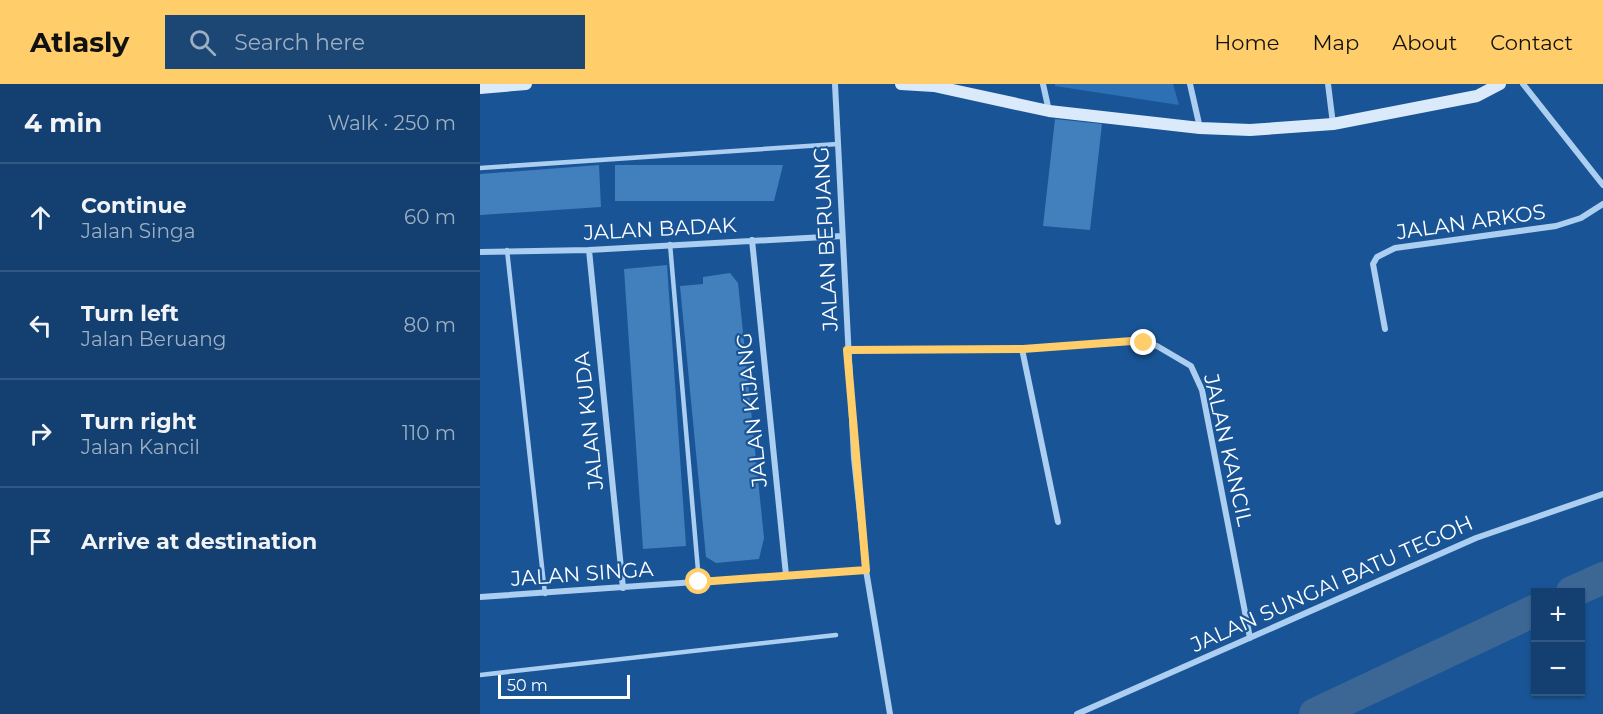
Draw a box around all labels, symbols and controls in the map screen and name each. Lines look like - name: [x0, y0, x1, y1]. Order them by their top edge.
- search box: [165, 15, 585, 69]
- text: Atlasly: [30, 25, 129, 59]
- icon: search: [186, 26, 219, 59]
- text: Search here: [234, 29, 365, 56]
- text: Home: [1214, 30, 1279, 55]
- text: Map: [1312, 30, 1359, 55]
- text: About: [1392, 30, 1457, 55]
- text: Contact: [1490, 30, 1573, 55]
- text: 4 min: [24, 107, 102, 139]
- text: Walk · 250 m: [328, 111, 456, 135]
- street label: JALAN BERUANG: [808, 146, 843, 333]
- text: Continue: [81, 192, 187, 219]
- street label: JALAN ARKOS: [1394, 199, 1547, 244]
- icon: ahead: [24, 201, 57, 234]
- text: 60 m: [404, 205, 456, 229]
- street label: JALAN BADAK: [582, 212, 737, 245]
- text: Jalan Singa: [81, 219, 195, 243]
- text: Turn left: [81, 300, 179, 327]
- icon: left: [24, 309, 57, 342]
- text: 80 m: [404, 313, 456, 337]
- text: Jalan Beruang: [81, 327, 226, 351]
- route end: [1130, 329, 1156, 355]
- street label: JALAN KIJANG: [731, 332, 772, 489]
- street label: JALAN KUDA: [569, 350, 608, 492]
- street label: JALAN KANCIL: [1199, 370, 1258, 529]
- text: Turn right: [81, 408, 196, 435]
- icon: right: [24, 417, 57, 450]
- text: 110 m: [402, 421, 456, 445]
- text: Jalan Kancil: [81, 435, 200, 459]
- street label: JALAN SUNGAI BATU TEGOH: [1186, 510, 1477, 658]
- icon: arrive: [24, 525, 57, 558]
- text: Arrive at destination: [81, 528, 317, 555]
- street label: JALAN SINGA: [509, 556, 655, 591]
- route start: [685, 568, 711, 594]
- map controls: [1531, 588, 1585, 696]
- button: +: [1531, 588, 1585, 642]
- button: −: [1531, 642, 1585, 696]
- scale bar: [498, 672, 630, 700]
- text: 50 m: [507, 676, 548, 695]

